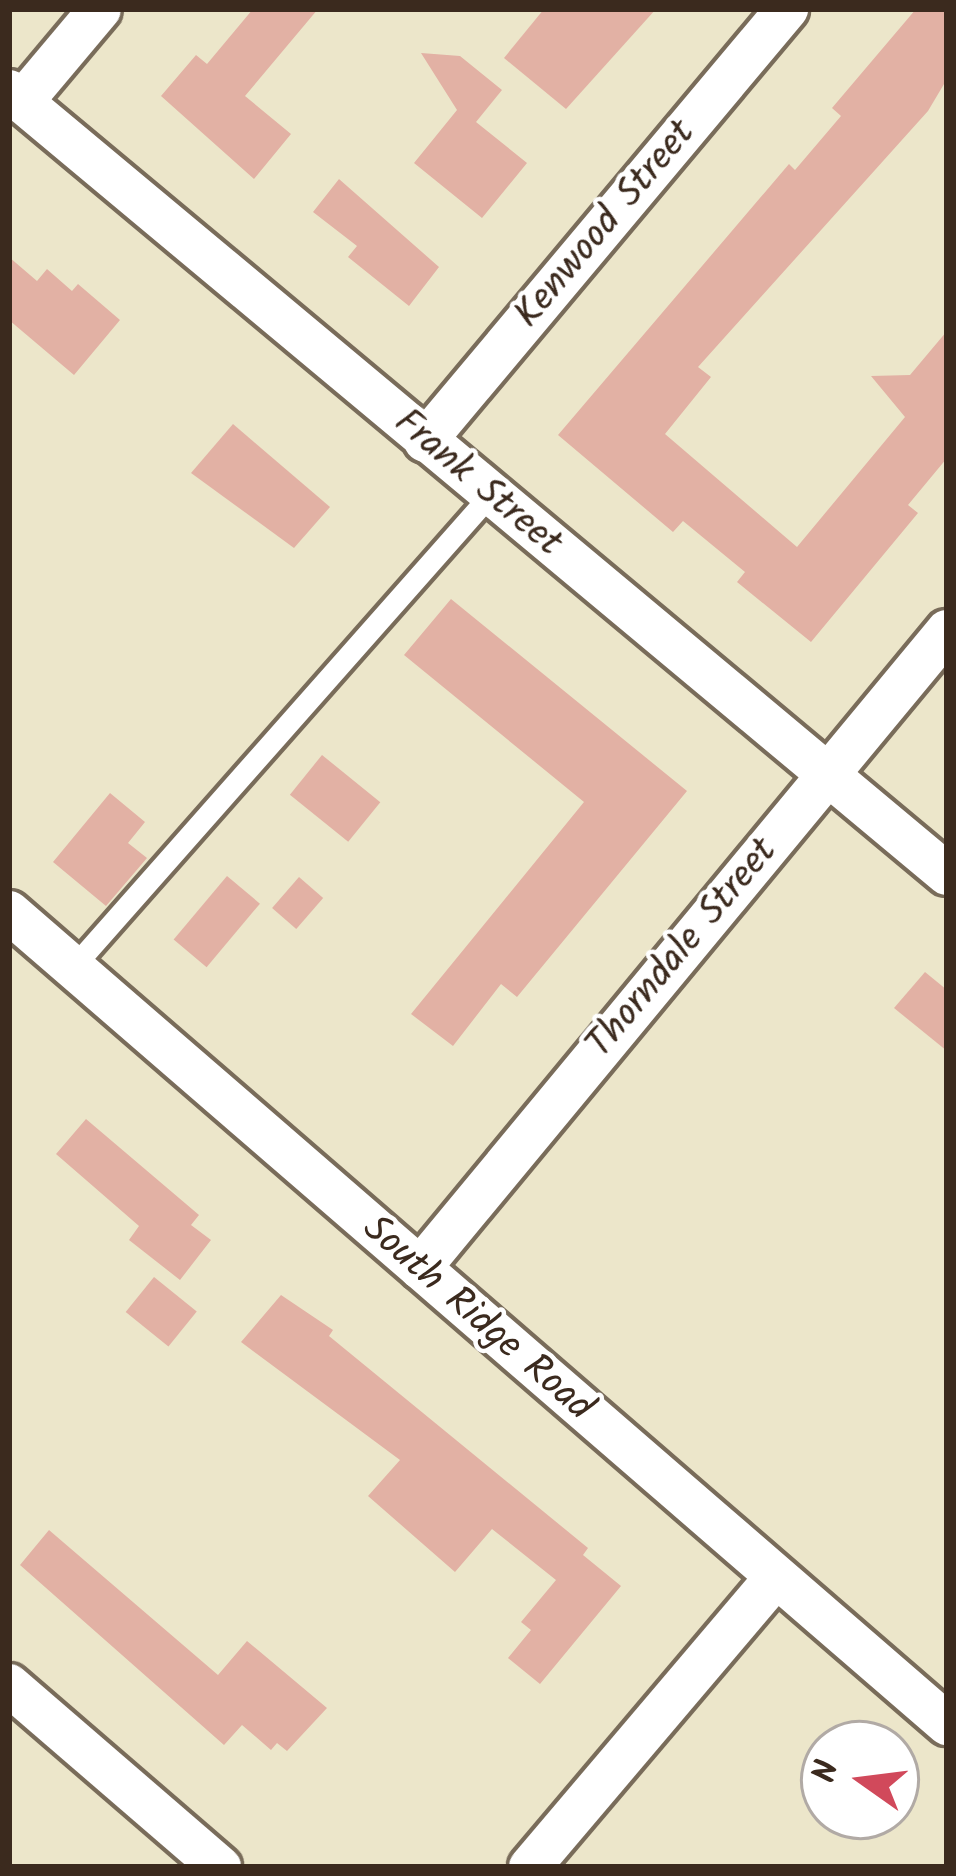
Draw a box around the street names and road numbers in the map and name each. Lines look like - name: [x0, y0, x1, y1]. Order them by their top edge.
- street label: Kenwood Street: [505, 112, 707, 338]
- street label: Frank Street: [383, 400, 571, 568]
- street label: Thorndale Street: [577, 830, 789, 1068]
- street label: South Ridge Road: [352, 1206, 602, 1432]

